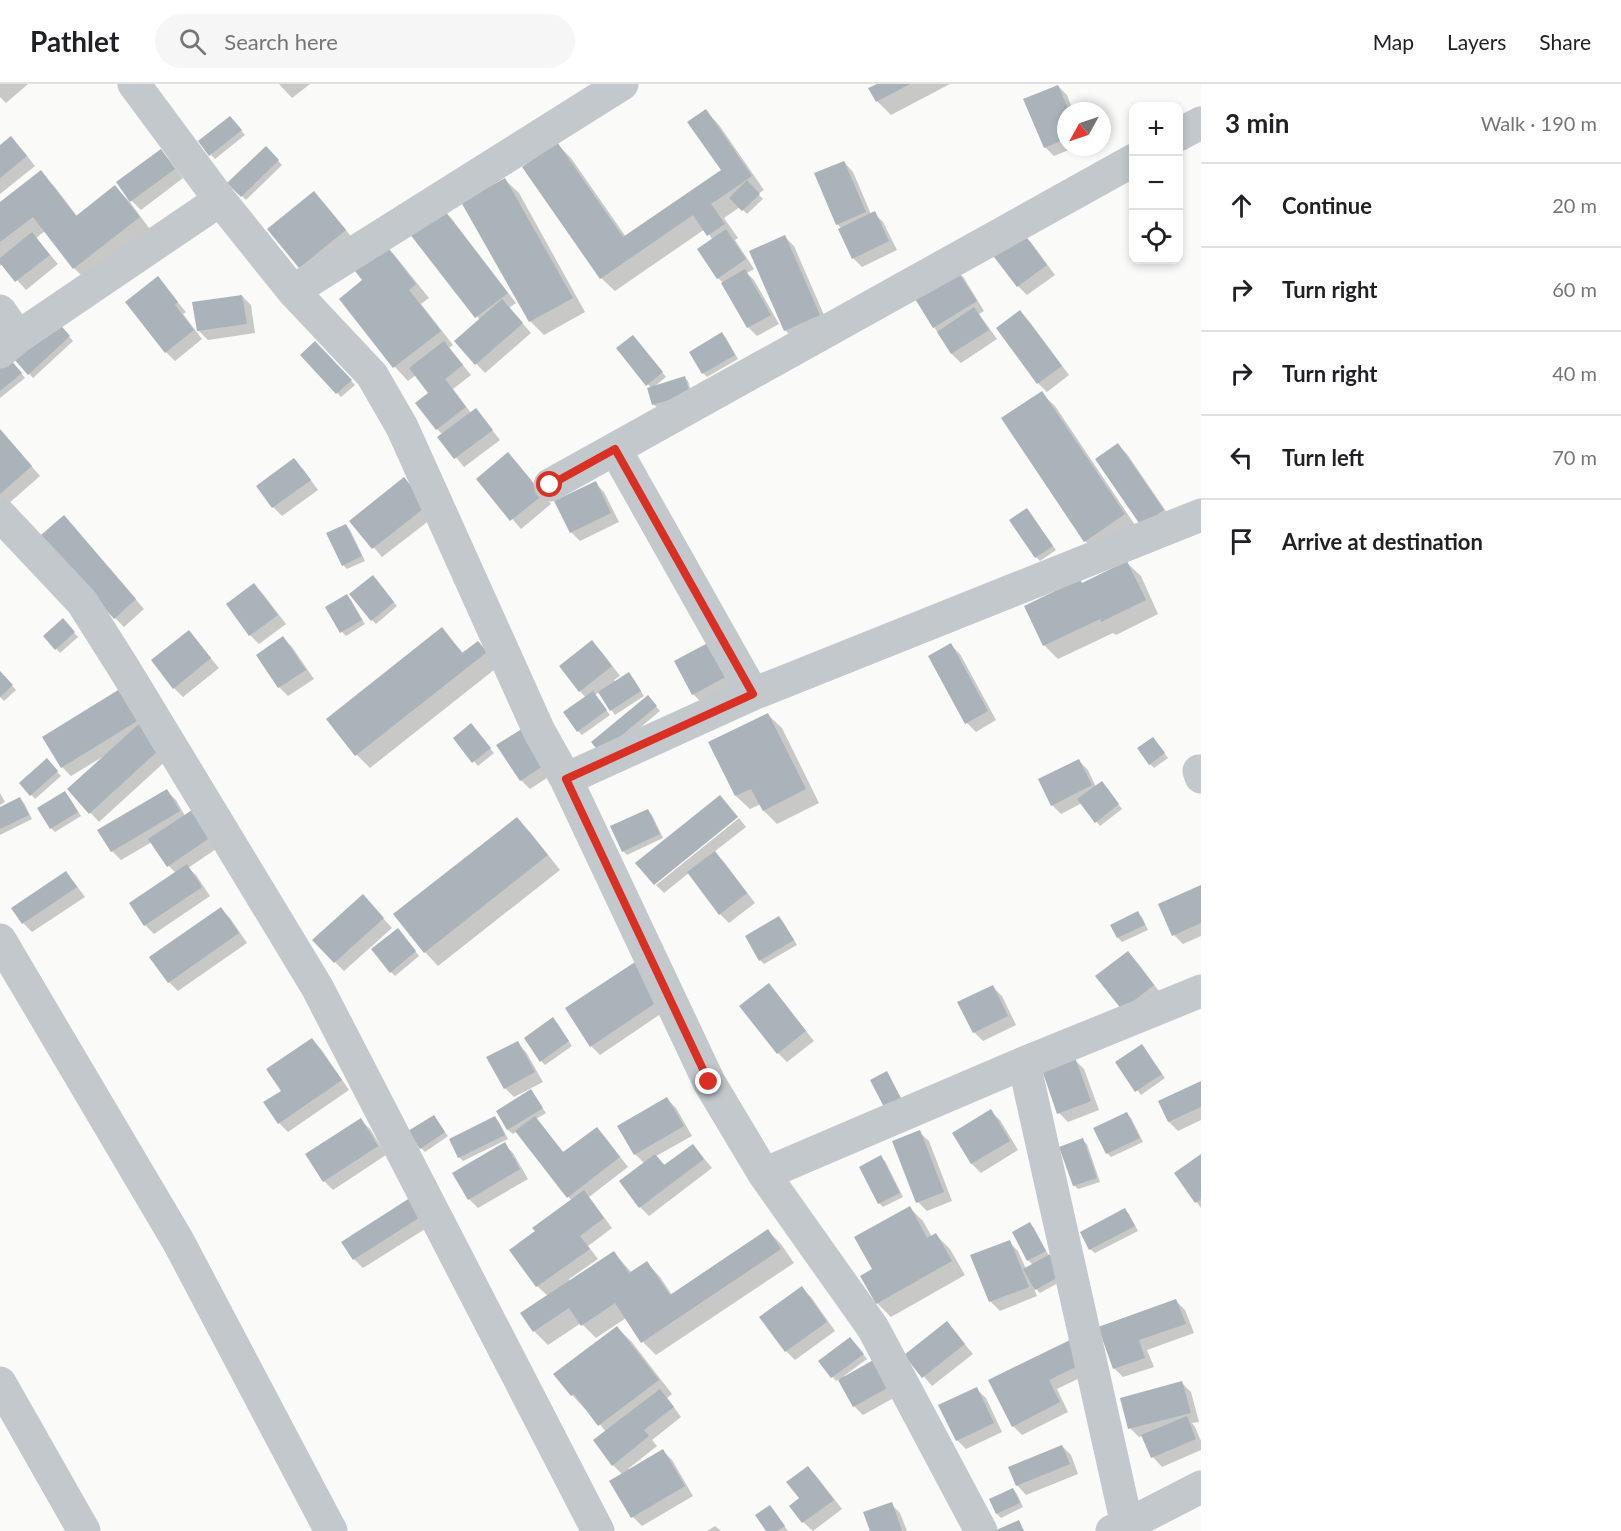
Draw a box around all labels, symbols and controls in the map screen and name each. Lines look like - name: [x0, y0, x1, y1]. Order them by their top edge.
- search box: [155, 14, 575, 68]
- text: Pathlet: [30, 24, 119, 58]
- icon: search: [176, 25, 209, 58]
- text: Search here: [224, 28, 338, 55]
- text: Map: [1373, 29, 1414, 54]
- text: Layers: [1447, 29, 1506, 54]
- text: Share: [1539, 29, 1591, 54]
- north arrow: [1057, 102, 1111, 156]
- map controls: [1129, 102, 1183, 264]
- button: +: [1129, 102, 1183, 156]
- text: 3 min: [1225, 107, 1289, 139]
- text: Walk · 190 m: [1481, 111, 1597, 135]
- button: −: [1129, 156, 1183, 210]
- icon: ahead: [1225, 189, 1258, 222]
- text: Continue: [1282, 192, 1372, 219]
- text: 20 m: [1552, 193, 1597, 217]
- button: locate: [1129, 210, 1183, 264]
- icon: right: [1225, 273, 1258, 306]
- text: Turn right: [1282, 276, 1377, 303]
- text: 60 m: [1552, 277, 1597, 301]
- icon: right: [1225, 357, 1258, 390]
- text: Turn right: [1282, 360, 1377, 387]
- text: 40 m: [1552, 361, 1597, 385]
- icon: left: [1225, 441, 1258, 474]
- text: Turn left: [1282, 444, 1364, 471]
- text: 70 m: [1552, 445, 1597, 469]
- route start: [536, 471, 562, 497]
- icon: arrive: [1225, 525, 1258, 558]
- text: Arrive at destination: [1282, 528, 1483, 555]
- route end: [695, 1068, 721, 1094]

